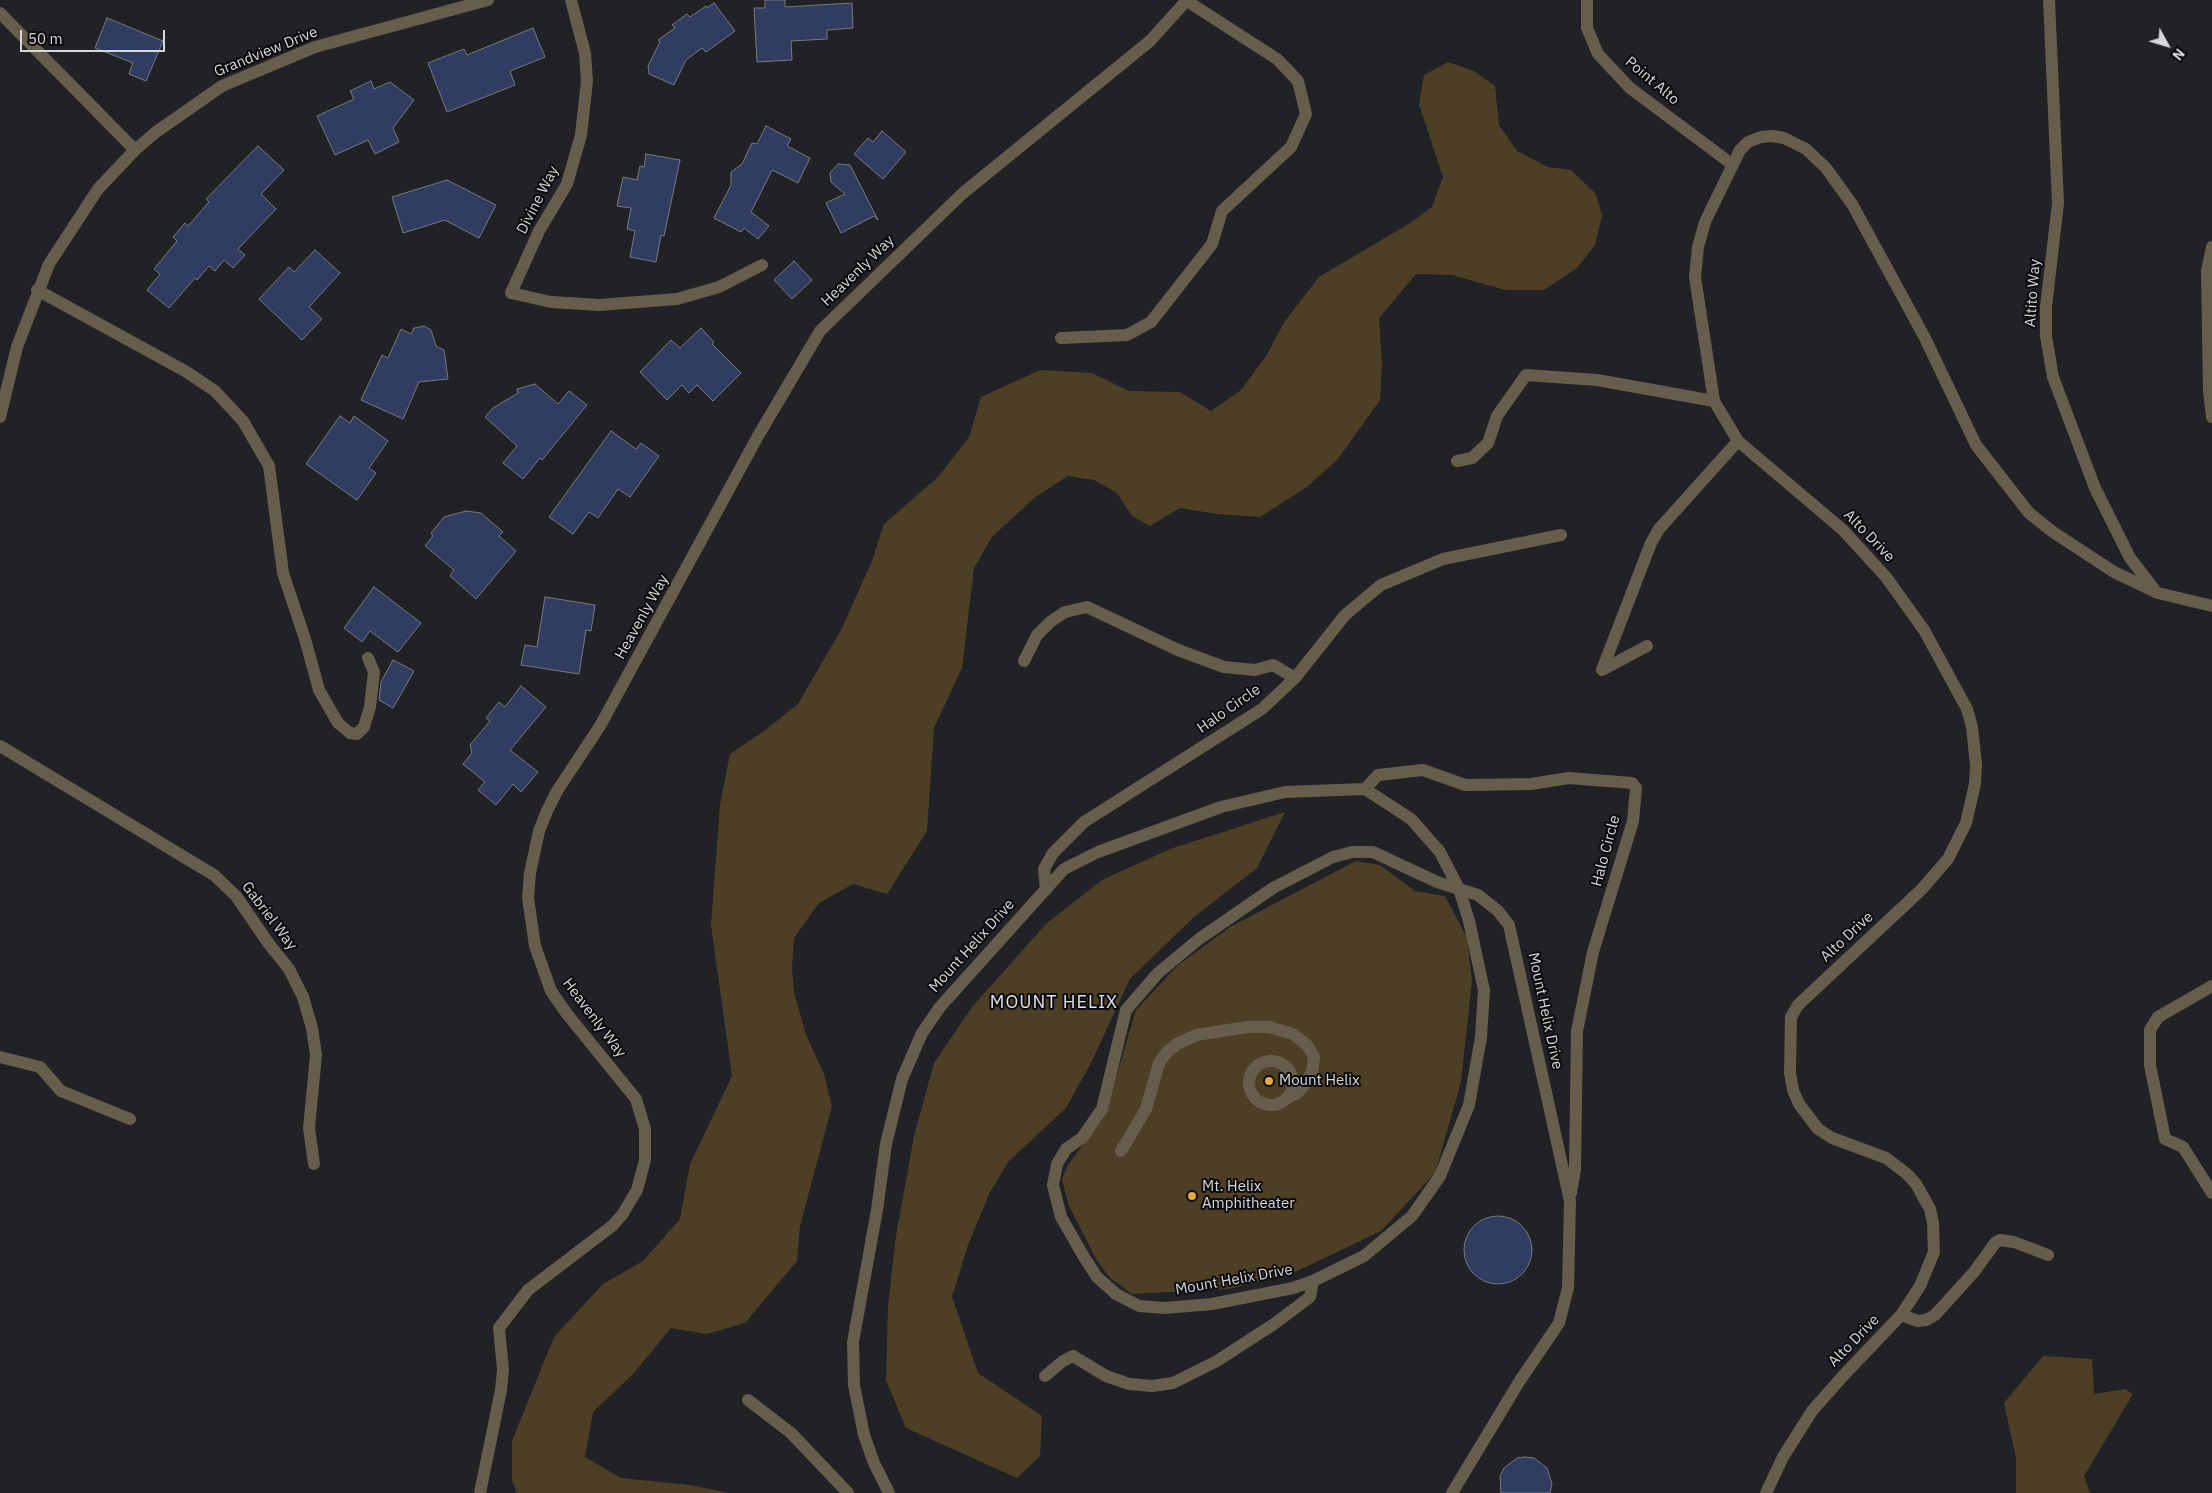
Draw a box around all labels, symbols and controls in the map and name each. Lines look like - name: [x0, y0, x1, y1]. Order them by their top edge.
- scale bar: [22, 20, 168, 52]
- north arrow: [2142, 20, 2192, 70]
- street label: Grandview Drive: [212, 23, 320, 81]
- text: 50 m: [28, 29, 63, 48]
- text: N: [2168, 45, 2189, 64]
- street label: Point Alto: [1621, 53, 1683, 109]
- street label: Divine Way: [513, 163, 563, 237]
- street label: Heavenly Way: [818, 232, 898, 310]
- street label: Altito Way: [2022, 258, 2044, 328]
- street label: Alto Drive: [1840, 506, 1898, 566]
- street label: Heavenly Way: [611, 571, 673, 663]
- street label: Halo Circle: [1194, 681, 1264, 737]
- street label: Halo Circle: [1588, 813, 1624, 889]
- street label: Gabriel Way: [237, 878, 301, 954]
- street label: Mount Helix Drive: [925, 896, 1019, 996]
- street label: Alto Drive: [1817, 908, 1877, 966]
- street label: Mount Helix Drive: [1524, 951, 1566, 1071]
- street label: Heavenly Way: [558, 975, 630, 1061]
- district label: MOUNT HELIX: [988, 992, 1120, 1014]
- place label: Mount Helix: [1279, 1072, 1360, 1090]
- marker: Mount Helix: [1263, 1075, 1275, 1087]
- place label: Mt. Helix Amphitheater: [1202, 1178, 1295, 1213]
- marker: Mt. Helix Amphitheater: [1186, 1190, 1198, 1202]
- street label: Mount Helix Drive: [1174, 1261, 1294, 1299]
- street label: Alto Drive: [1825, 1311, 1883, 1371]

